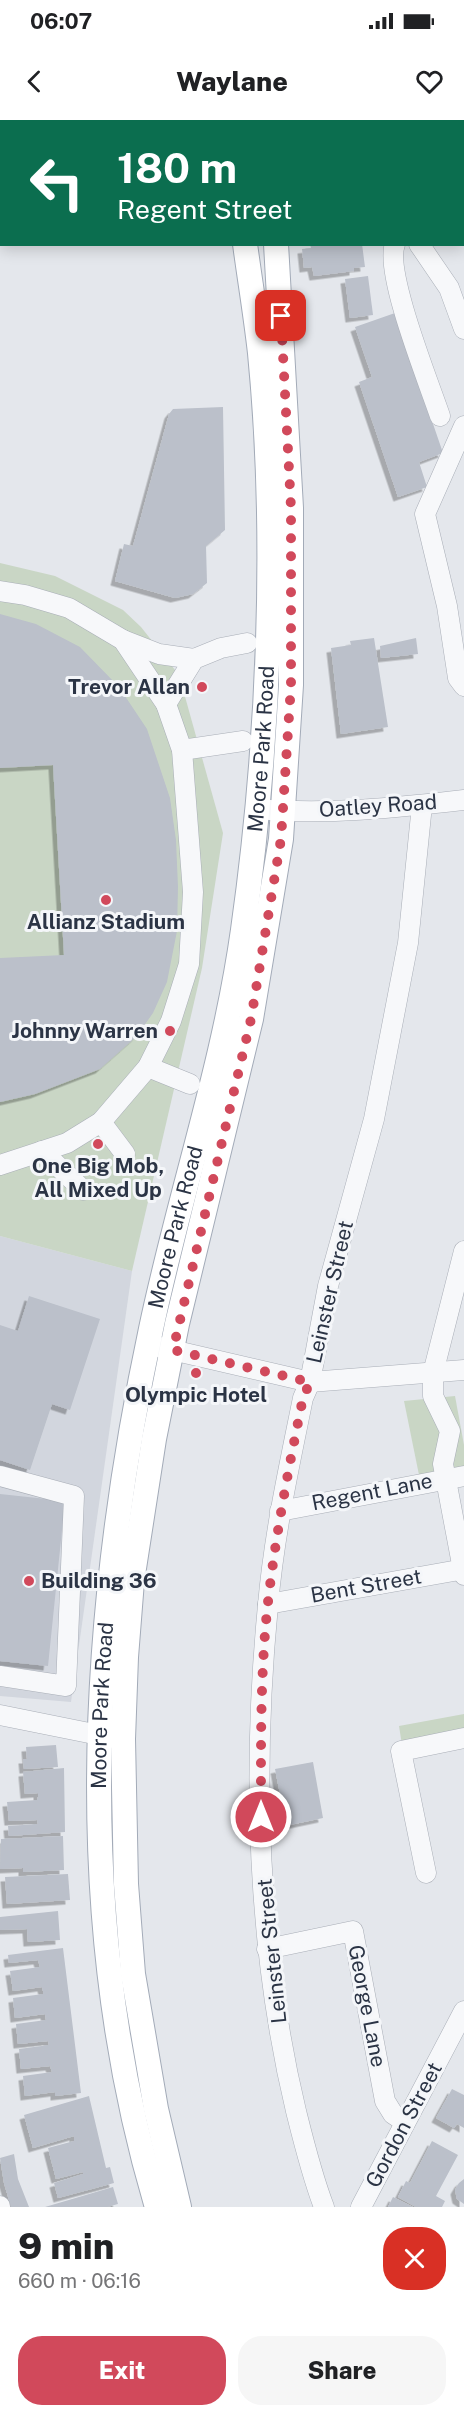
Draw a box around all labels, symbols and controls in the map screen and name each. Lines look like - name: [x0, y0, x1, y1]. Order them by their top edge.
- text: 06:07: [30, 8, 92, 34]
- icon: back: [18, 65, 51, 98]
- text: Waylane: [176, 65, 288, 97]
- icon: heart: [413, 65, 446, 98]
- text: 180 m: [117, 143, 237, 192]
- icon: left: [18, 144, 96, 222]
- text: Regent Street: [117, 193, 293, 225]
- pin: [255, 290, 306, 341]
- icon: arrive: [264, 299, 297, 332]
- street label: Moore Park Road: [242, 665, 279, 833]
- place label: Trevor Allan: [68, 674, 190, 699]
- marker: Trevor Allan: [195, 680, 209, 694]
- street label: Oatley Road: [318, 789, 438, 822]
- marker: Allianz Stadium: [99, 893, 113, 907]
- place label: Allianz Stadium: [27, 909, 185, 934]
- place label: Johnny Warren: [11, 1018, 158, 1043]
- marker: Johnny Warren: [163, 1024, 177, 1038]
- marker: One Big Mob, All Mixed Up: [91, 1137, 105, 1151]
- street label: Moore Park Road: [143, 1143, 208, 1311]
- place label: One Big Mob, All Mixed Up: [32, 1153, 164, 1202]
- street label: Leinster Street: [301, 1218, 358, 1366]
- marker: Olympic Hotel: [189, 1366, 203, 1380]
- place label: Olympic Hotel: [125, 1382, 267, 1407]
- street label: Regent Lane: [309, 1468, 434, 1515]
- street label: Bent Street: [308, 1563, 423, 1608]
- place label: Building 36: [41, 1568, 157, 1593]
- marker: Building 36: [22, 1574, 36, 1588]
- street label: Moore Park Road: [86, 1621, 118, 1789]
- position arrow: [229, 1785, 293, 1849]
- street label: Leinster Street: [251, 1877, 292, 2025]
- street label: George Lane: [343, 1943, 392, 2069]
- street label: Gordon Street: [360, 2058, 447, 2192]
- text: 9 min: [18, 2225, 114, 2267]
- button: close: [383, 2227, 446, 2290]
- text: 660 m · 06:16: [18, 2269, 141, 2293]
- button: Exit: [18, 2336, 226, 2405]
- button: Share: [238, 2336, 446, 2405]

